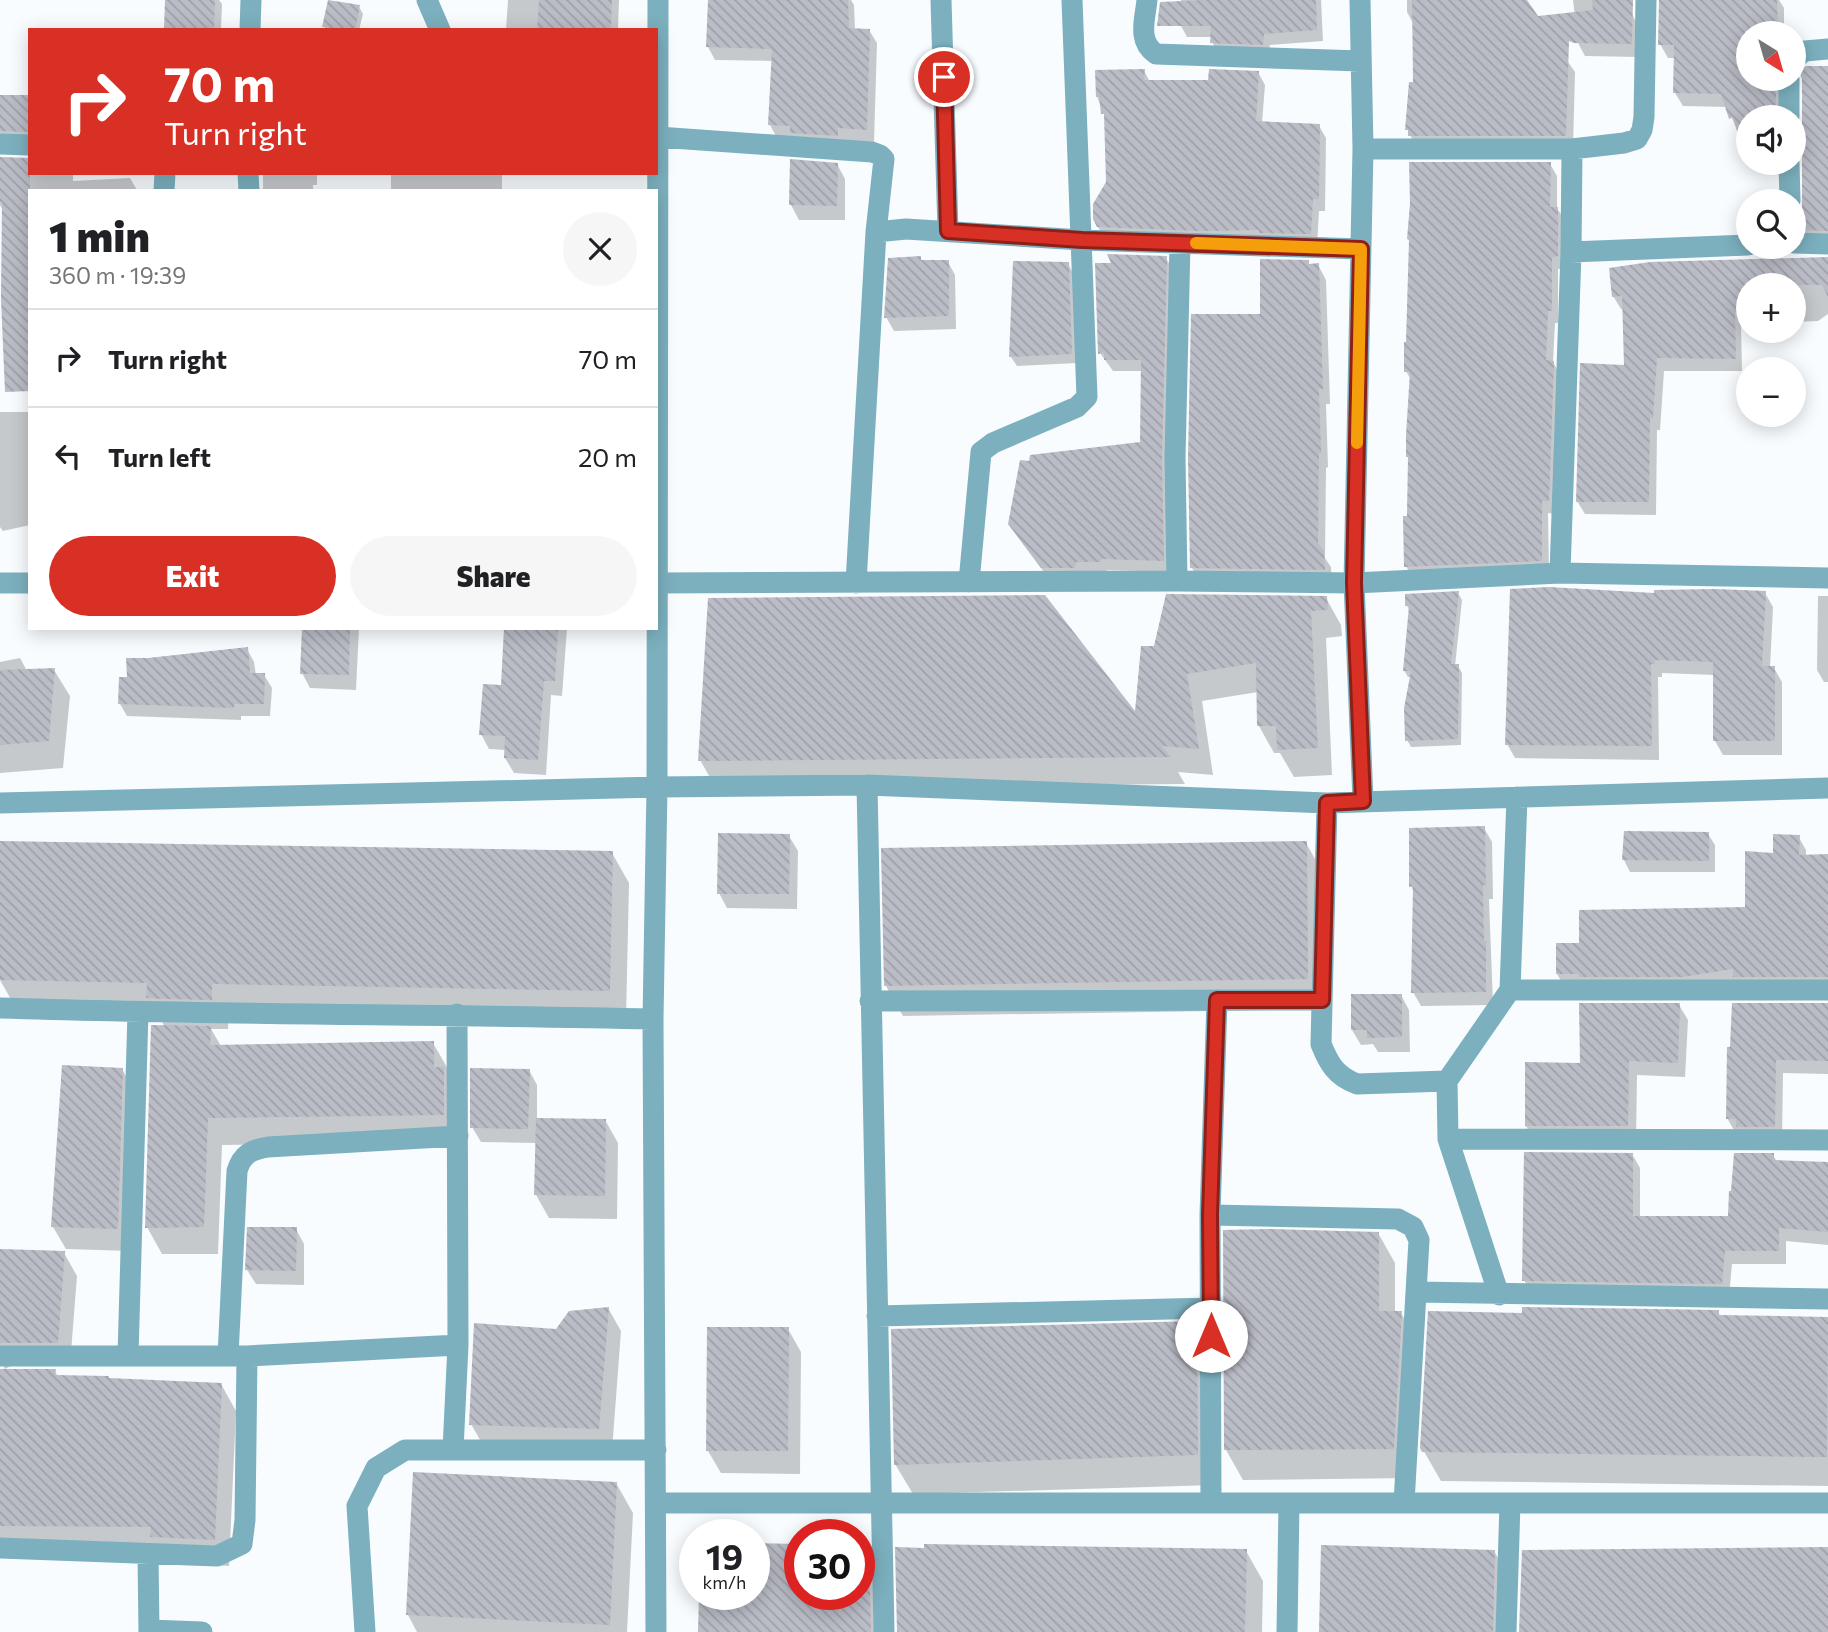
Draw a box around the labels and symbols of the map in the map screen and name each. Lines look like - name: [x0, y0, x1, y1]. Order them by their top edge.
- north arrow: [1736, 21, 1806, 91]
- pin: [914, 47, 974, 107]
- position arrow: [1174, 1299, 1248, 1373]
- speed limit sign: 30: [784, 1519, 875, 1610]

